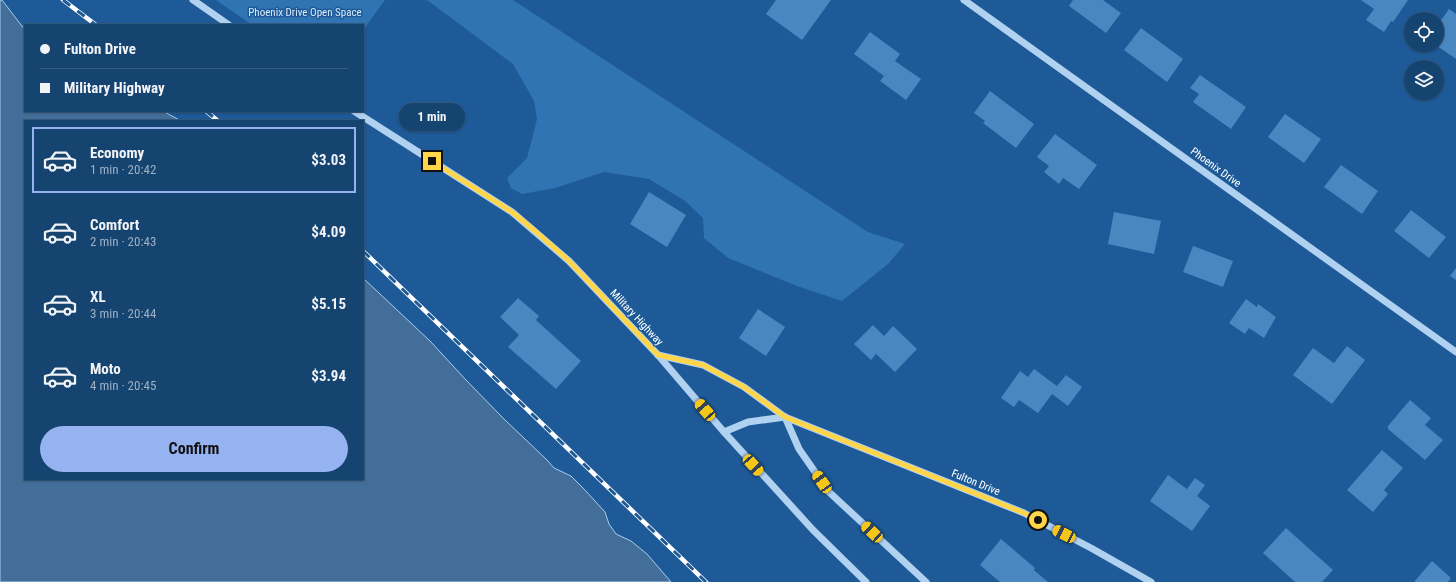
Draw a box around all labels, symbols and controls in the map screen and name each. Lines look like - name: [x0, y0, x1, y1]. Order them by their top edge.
- park label: Phoenix Drive Open Space: [248, 6, 362, 19]
- map controls: [1404, 12, 1444, 100]
- button: locate: [1404, 12, 1444, 52]
- text: Fulton Drive: [64, 40, 136, 58]
- button: layers: [1404, 60, 1444, 100]
- text: Military Highway: [64, 79, 165, 97]
- callout: 1 min: [399, 103, 465, 131]
- text: 1 min: [418, 109, 446, 124]
- icon: car: [42, 142, 78, 178]
- text: Economy: [90, 144, 144, 162]
- street label: Phoenix Drive: [1188, 145, 1243, 190]
- text: $3.03: [311, 151, 346, 169]
- route end: [423, 152, 441, 170]
- text: 1 min · 20:42: [90, 162, 156, 177]
- icon: car: [42, 214, 78, 250]
- text: Comfort: [90, 216, 139, 234]
- text: $4.09: [311, 223, 346, 241]
- text: 2 min · 20:43: [90, 234, 156, 249]
- icon: car: [42, 286, 78, 322]
- street label: Military Highway: [607, 287, 666, 348]
- text: XL: [90, 288, 106, 306]
- text: $5.15: [311, 295, 346, 313]
- text: 3 min · 20:44: [90, 306, 156, 321]
- icon: car: [42, 358, 78, 394]
- text: Moto: [90, 360, 121, 378]
- text: $3.94: [311, 367, 346, 385]
- text: 4 min · 20:45: [90, 378, 156, 393]
- car: [693, 397, 717, 423]
- button: Confirm: [40, 426, 348, 472]
- car: [741, 452, 765, 478]
- street label: Fulton Drive: [950, 467, 1002, 498]
- car: [810, 469, 834, 495]
- route start: [1029, 511, 1047, 529]
- car: [859, 519, 885, 545]
- car: [1051, 523, 1077, 545]

